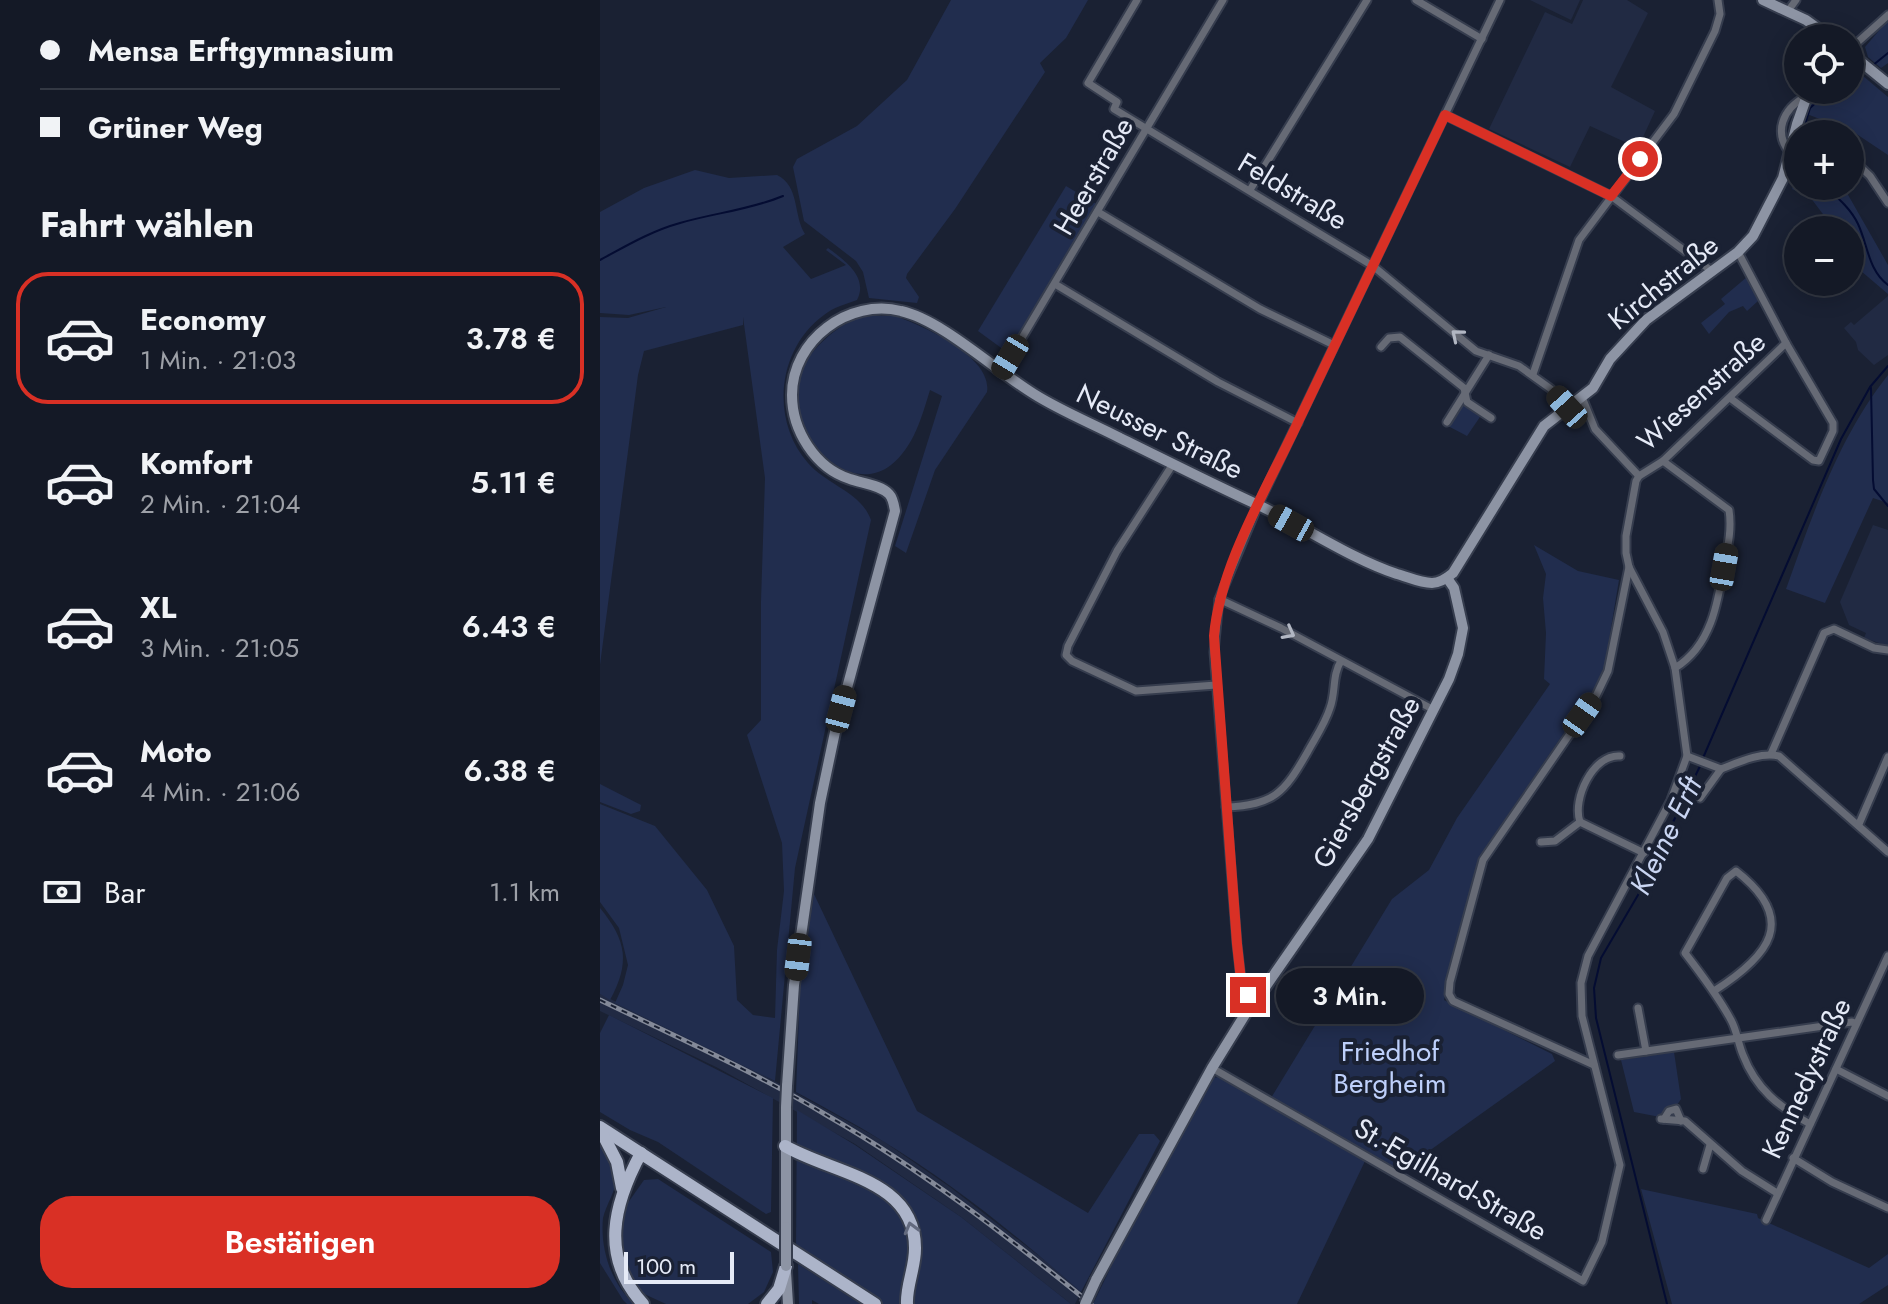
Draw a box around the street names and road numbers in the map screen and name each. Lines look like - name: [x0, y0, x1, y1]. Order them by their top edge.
- street label: Heerstraße: [1043, 110, 1144, 243]
- street label: Feldstraße: [1230, 143, 1355, 240]
- street label: Kirchstraße: [1599, 225, 1727, 340]
- street label: Wiesenstraße: [1628, 322, 1775, 461]
- street label: Neusser Straße: [1069, 373, 1250, 490]
- street label: Giersbergstraße: [1302, 689, 1431, 876]
- street label: Kennedystraße: [1751, 991, 1862, 1165]
- street label: St.-Egilhard-Straße: [1347, 1108, 1555, 1251]

